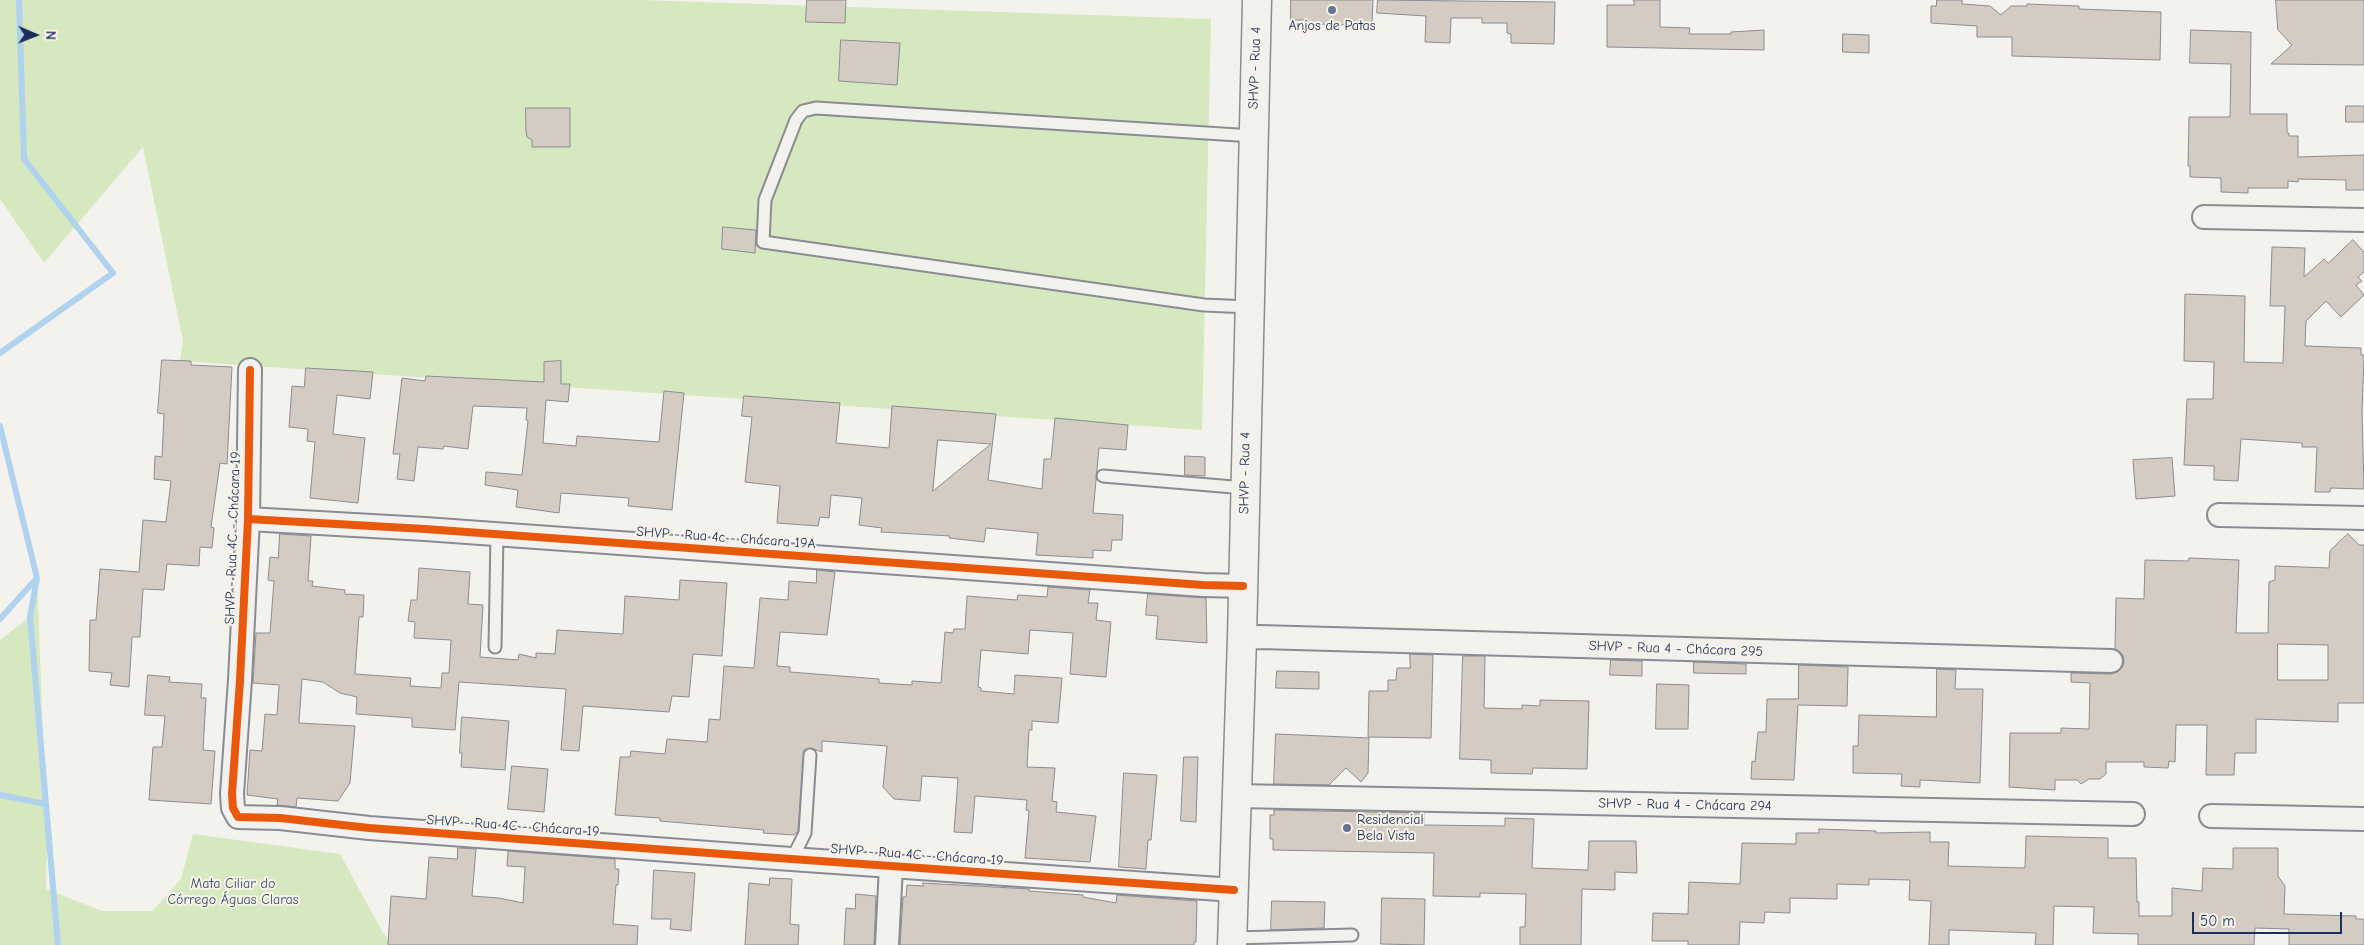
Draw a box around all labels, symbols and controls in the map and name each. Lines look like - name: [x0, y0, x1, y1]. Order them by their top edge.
- marker: Anjos de Patas: [1326, 4, 1338, 16]
- north arrow: [10, 10, 60, 60]
- place label: Anjos de Patas: [1288, 18, 1376, 34]
- street label: SHVP - Rua 4: [1245, 27, 1265, 109]
- text: N: [42, 31, 59, 40]
- street label: SHVP - Rua 4: [1236, 432, 1254, 514]
- street label: SHVP - Rua 4C - Chácara 19: [222, 451, 244, 625]
- street label: SHVP - Rua 4c - Chácara 19A: [636, 523, 816, 553]
- street label: SHVP - Rua 4 - Chácara 295: [1589, 638, 1763, 660]
- street label: SHVP - Rua 4 - Chácara 294: [1598, 795, 1772, 815]
- street label: SHVP - Rua 4C - Chácara 19: [426, 812, 600, 840]
- place label: Residencial Bela Vista: [1357, 812, 1424, 844]
- marker: Residencial Bela Vista: [1341, 822, 1353, 834]
- street label: SHVP - Rua 4C - Chácara 19: [830, 841, 1004, 869]
- park label: Mata Ciliar do Córrego Águas Claras: [167, 876, 299, 909]
- scale bar: [2194, 902, 2344, 934]
- text: 50 m: [2200, 912, 2235, 930]

